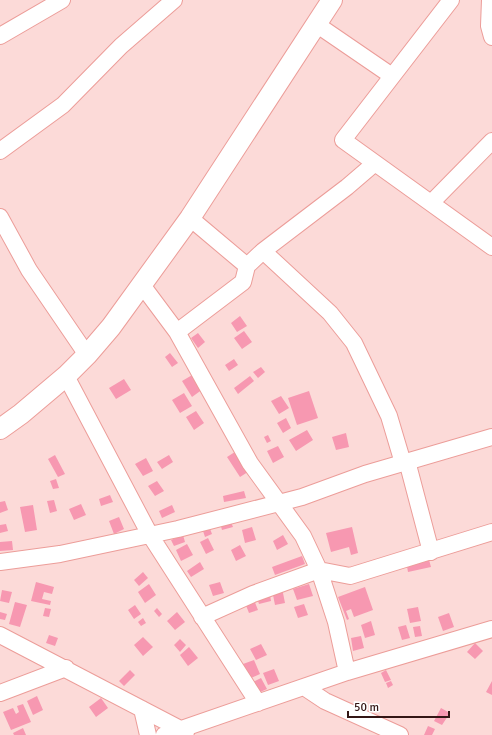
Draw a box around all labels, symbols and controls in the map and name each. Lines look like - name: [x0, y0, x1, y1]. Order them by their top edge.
- scale bar: [348, 693, 449, 719]
- text: 50 m: [354, 700, 379, 715]

